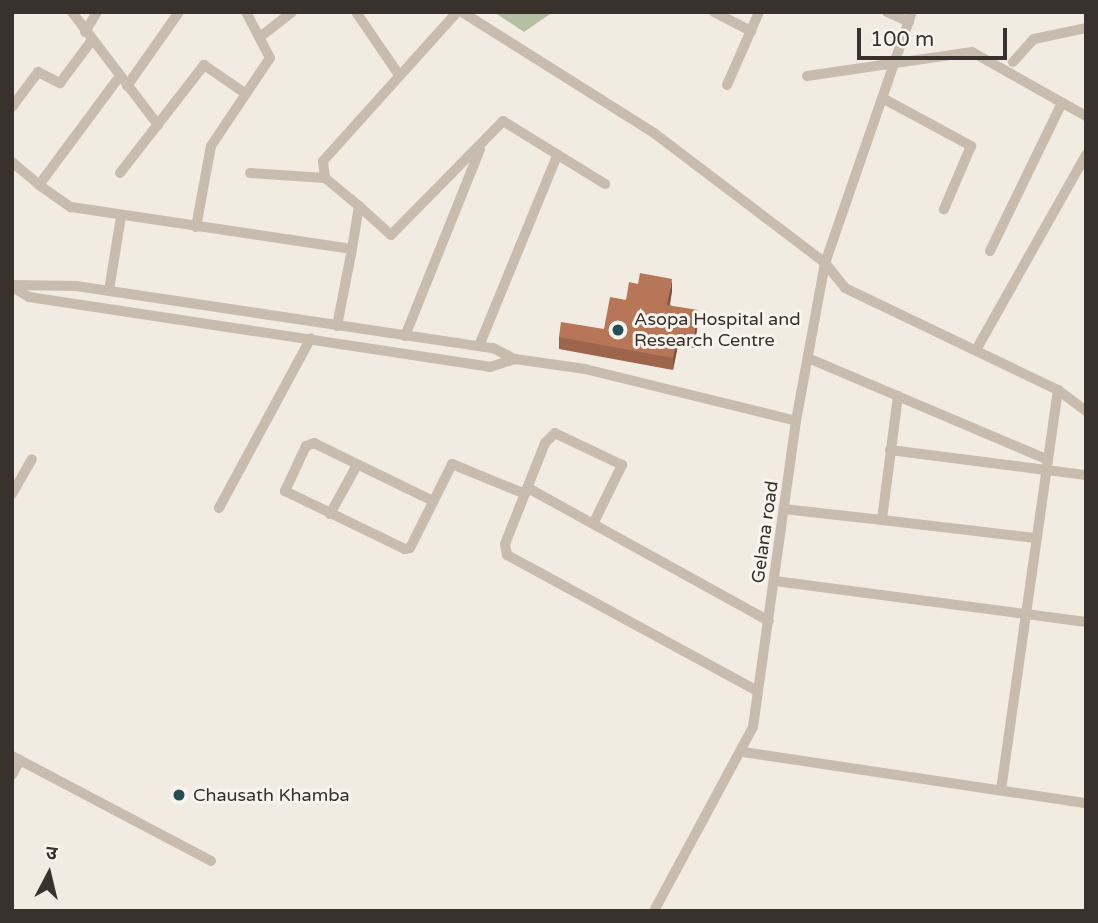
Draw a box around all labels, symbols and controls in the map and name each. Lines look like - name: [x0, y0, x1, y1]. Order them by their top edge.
- scale bar: [860, 14, 1010, 58]
- text: 100 m: [870, 27, 934, 52]
- place label: Asopa Hospital and Research Centre: [634, 309, 801, 352]
- marker: Asopa Hospital and Research Centre: [608, 320, 628, 340]
- street label: Gelana road: [747, 479, 783, 585]
- place label: Chausath Khamba: [193, 784, 350, 806]
- marker: Chausath Khamba: [171, 787, 187, 803]
- north arrow: [14, 839, 84, 909]
- text: उ: [45, 842, 58, 865]

